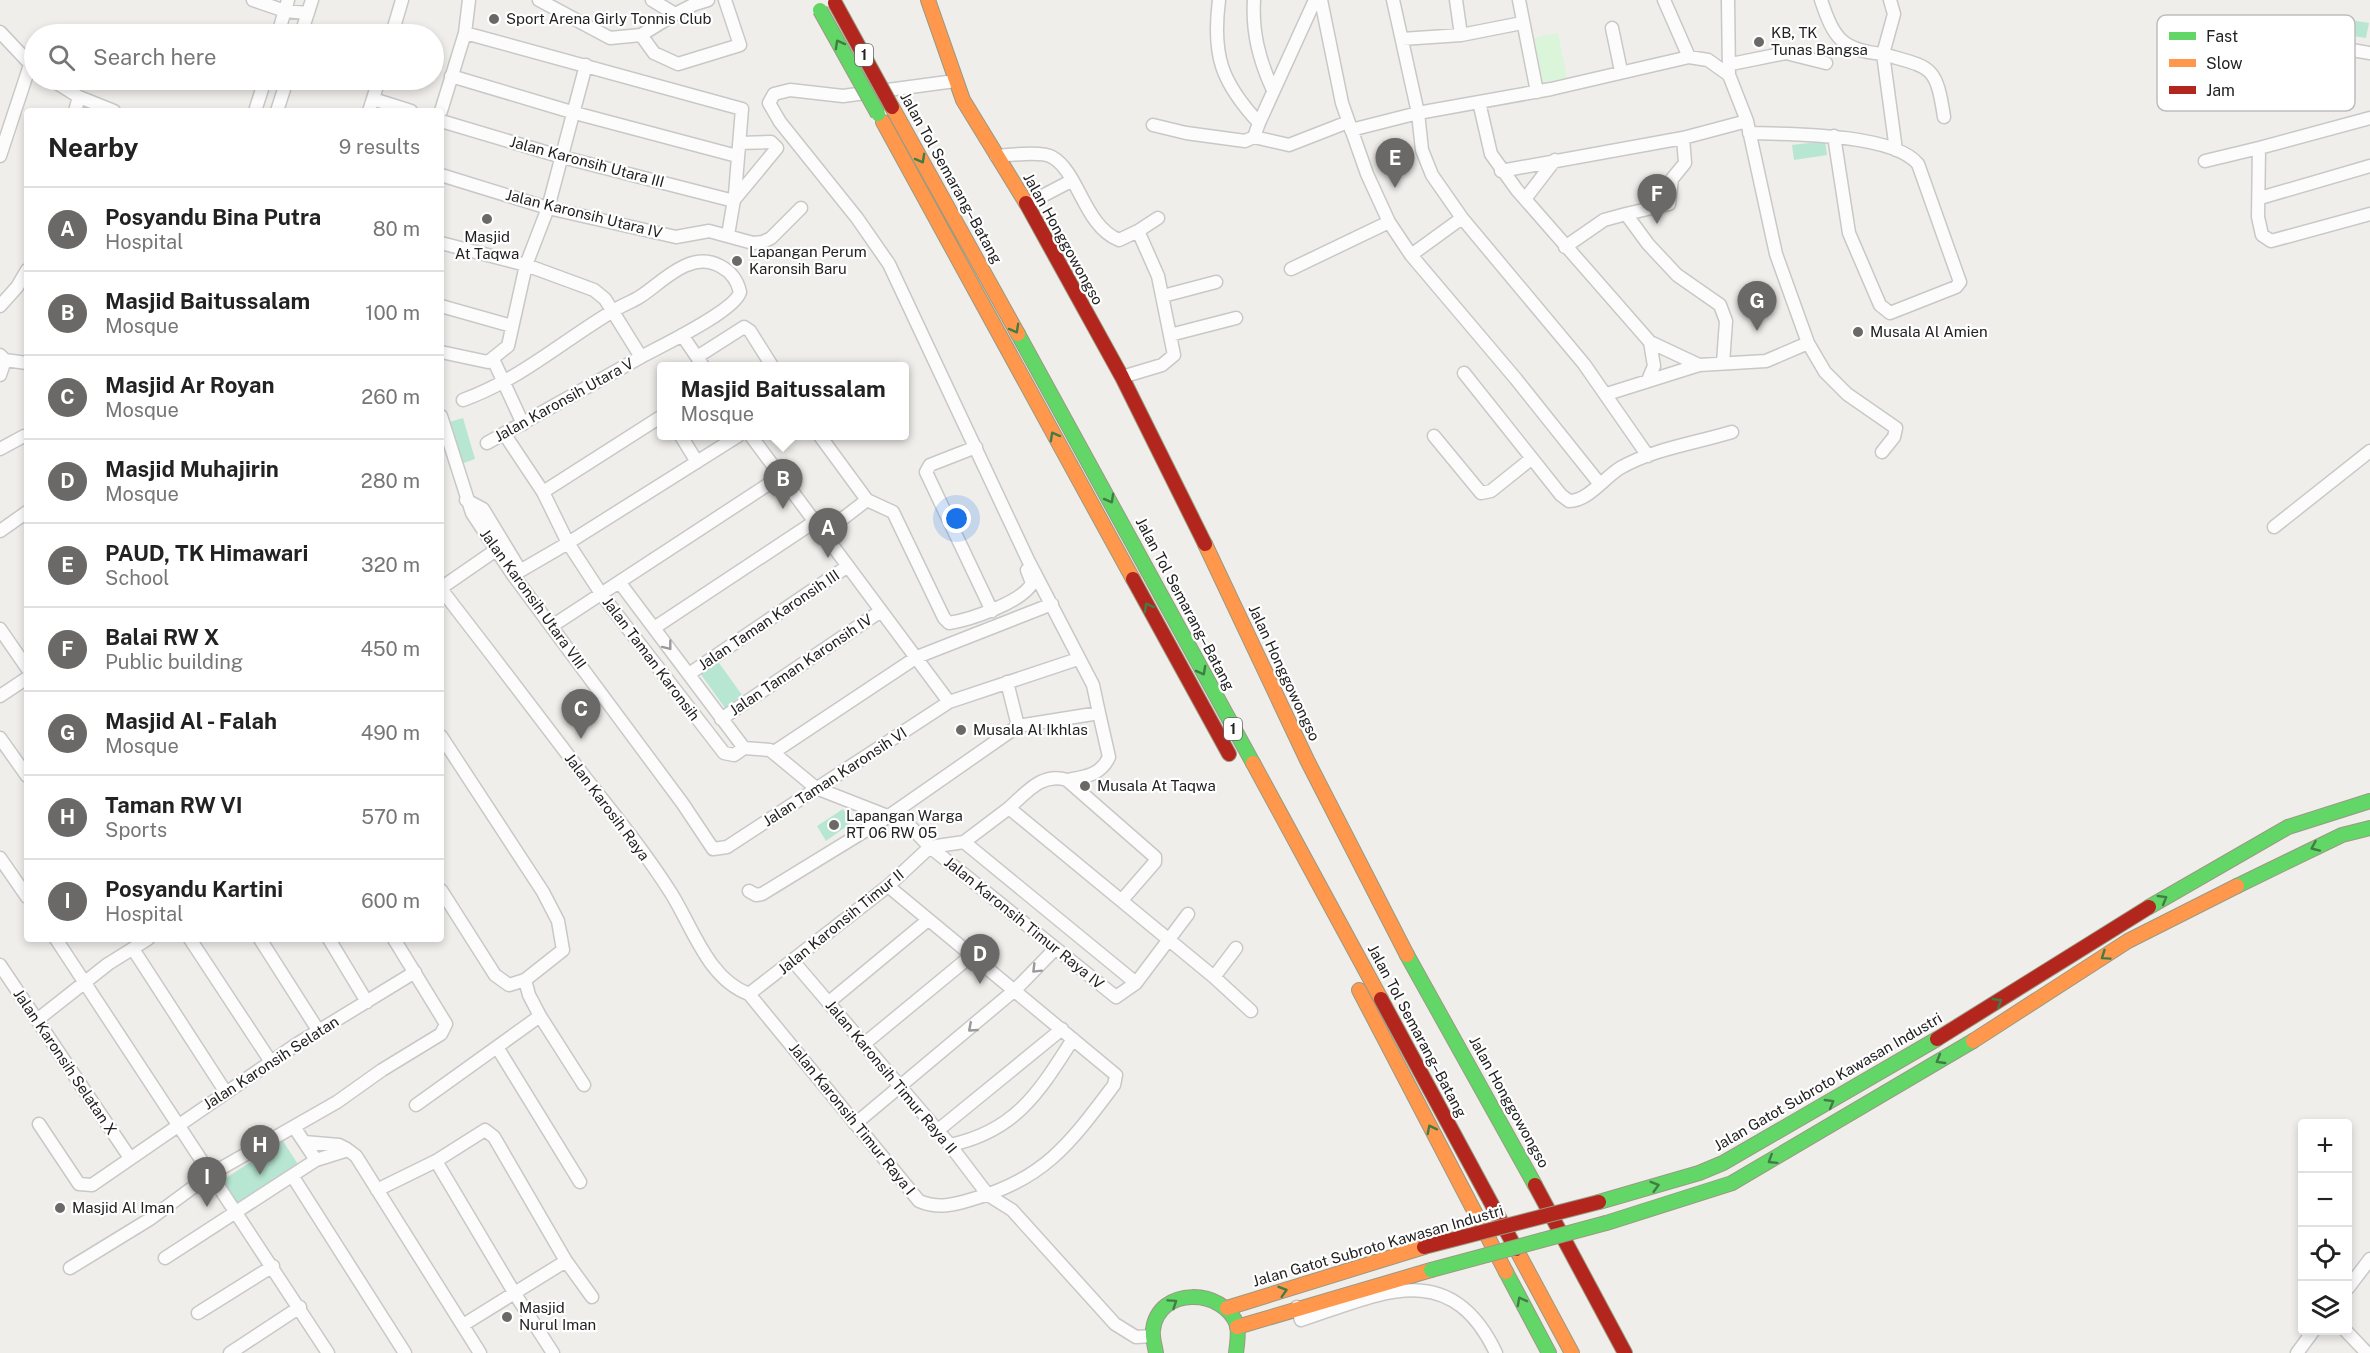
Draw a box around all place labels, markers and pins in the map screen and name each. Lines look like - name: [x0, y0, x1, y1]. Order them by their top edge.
- place label: Sport Arena Girly Tonnis Club: [506, 10, 712, 27]
- marker: Sport Arena Girly Tonnis Club: [487, 12, 501, 26]
- place label: KB, TK Tunas Bangsa: [1771, 24, 1868, 58]
- marker: KB, TK Tunas Bangsa: [1752, 35, 1766, 49]
- pin: E: [1376, 138, 1414, 188]
- pin: F: [1638, 174, 1676, 224]
- marker: Masjid At Taqwa: [480, 212, 494, 226]
- place label: Masjid At Taqwa: [455, 228, 519, 262]
- place label: Lapangan Perum Karonsih Baru: [749, 243, 867, 277]
- marker: Lapangan Perum Karonsih Baru: [730, 254, 744, 268]
- pin: G: [1738, 282, 1776, 331]
- place label: Musala Al Amien: [1870, 323, 1988, 340]
- marker: Musala Al Amien: [1851, 325, 1865, 339]
- pin: B: [764, 460, 802, 509]
- pin: A: [808, 508, 848, 558]
- pin: C: [562, 690, 600, 739]
- place label: Musala Al Ikhlas: [973, 721, 1088, 738]
- marker: Musala Al Ikhlas: [954, 723, 968, 737]
- place label: Musala At Taqwa: [1097, 777, 1216, 794]
- marker: Musala At Taqwa: [1078, 779, 1092, 793]
- place label: Lapangan Warga RT 06 RW 05: [846, 807, 963, 841]
- marker: Lapangan Warga RT 06 RW 05: [827, 818, 841, 832]
- pin: D: [960, 934, 1000, 984]
- pin: H: [240, 1126, 280, 1175]
- pin: I: [188, 1158, 226, 1207]
- place label: Masjid Al Iman: [72, 1199, 174, 1216]
- marker: Masjid Al Iman: [53, 1201, 67, 1215]
- place label: Masjid Nurul Iman: [519, 1299, 596, 1333]
- marker: Masjid Nurul Iman: [500, 1310, 514, 1324]

